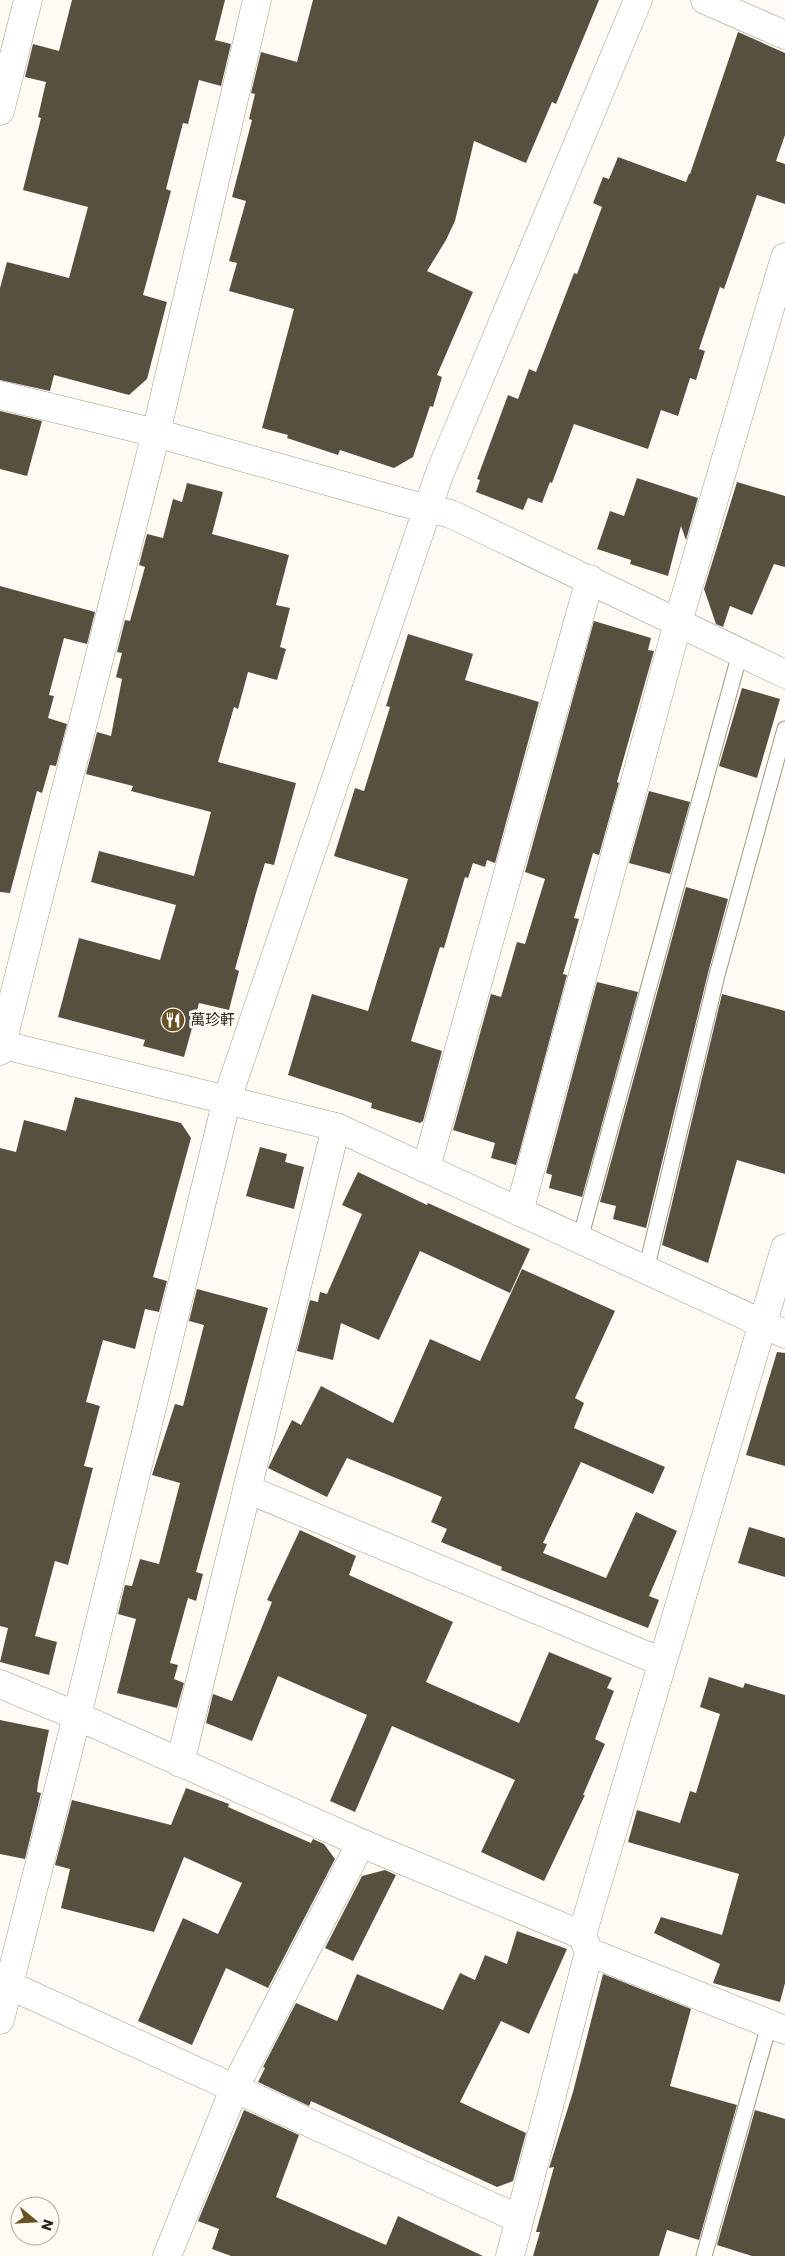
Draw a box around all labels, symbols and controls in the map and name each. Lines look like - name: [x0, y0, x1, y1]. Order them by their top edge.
- restaurant icon: 萬珍軒: [160, 1007, 186, 1033]
- place label: 萬珍軒: [190, 1009, 235, 1030]
- north arrow: [10, 2196, 60, 2246]
- text: N: [36, 2217, 59, 2233]

